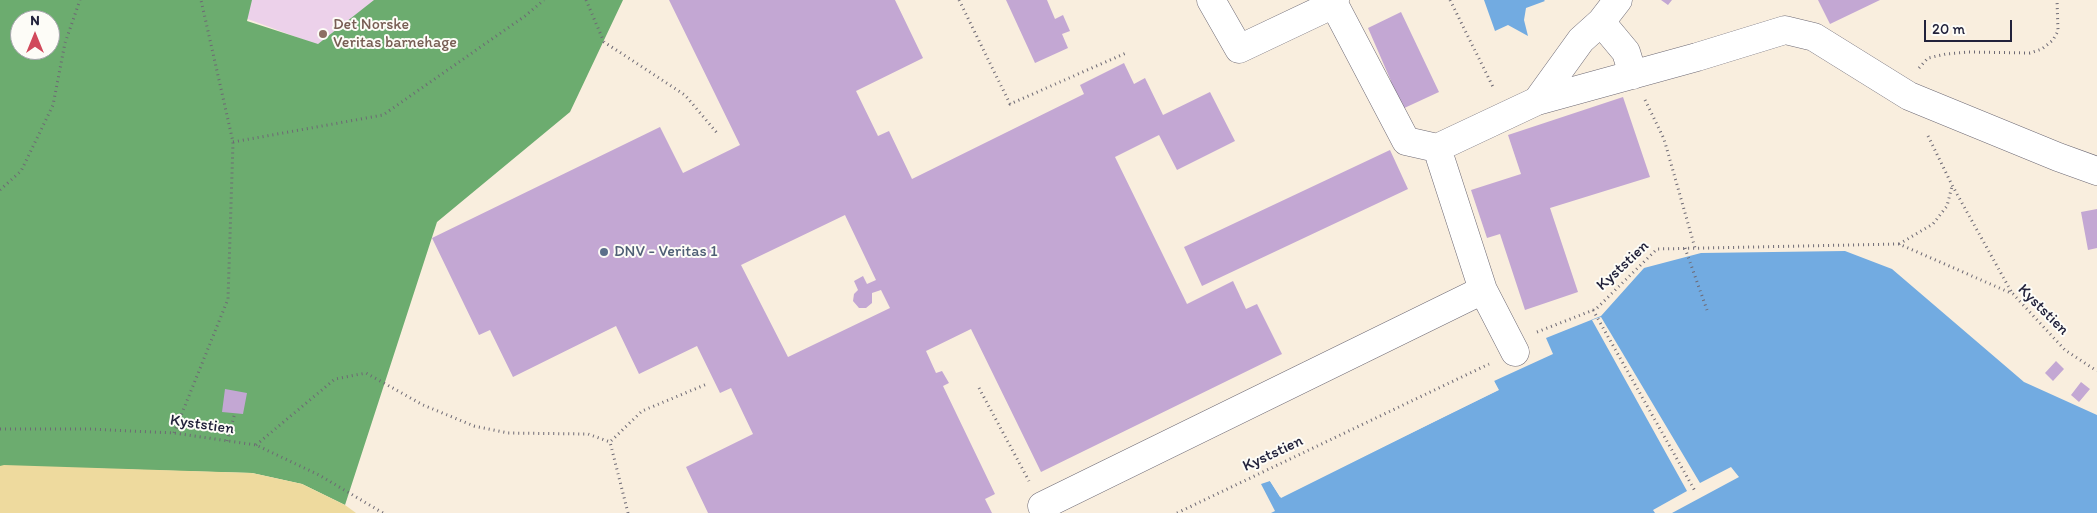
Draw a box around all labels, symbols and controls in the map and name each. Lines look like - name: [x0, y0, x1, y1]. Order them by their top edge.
- north arrow: [10, 10, 60, 60]
- scale bar: [1927, 10, 2014, 42]
- text: N: [30, 12, 40, 29]
- place label: Det Norske Veritas barnehage: [333, 15, 457, 53]
- text: 20 m: [1932, 20, 1965, 38]
- marker: Det Norske Veritas barnehage: [317, 28, 329, 40]
- street label: Kyststien: [1593, 237, 1653, 295]
- place label: DNV - Veritas 1: [614, 242, 718, 262]
- marker: DNV - Veritas 1: [598, 246, 610, 258]
- street label: Kyststien: [2013, 280, 2073, 340]
- street label: Kyststien: [169, 411, 235, 439]
- street label: Kyststien: [1240, 432, 1306, 476]

